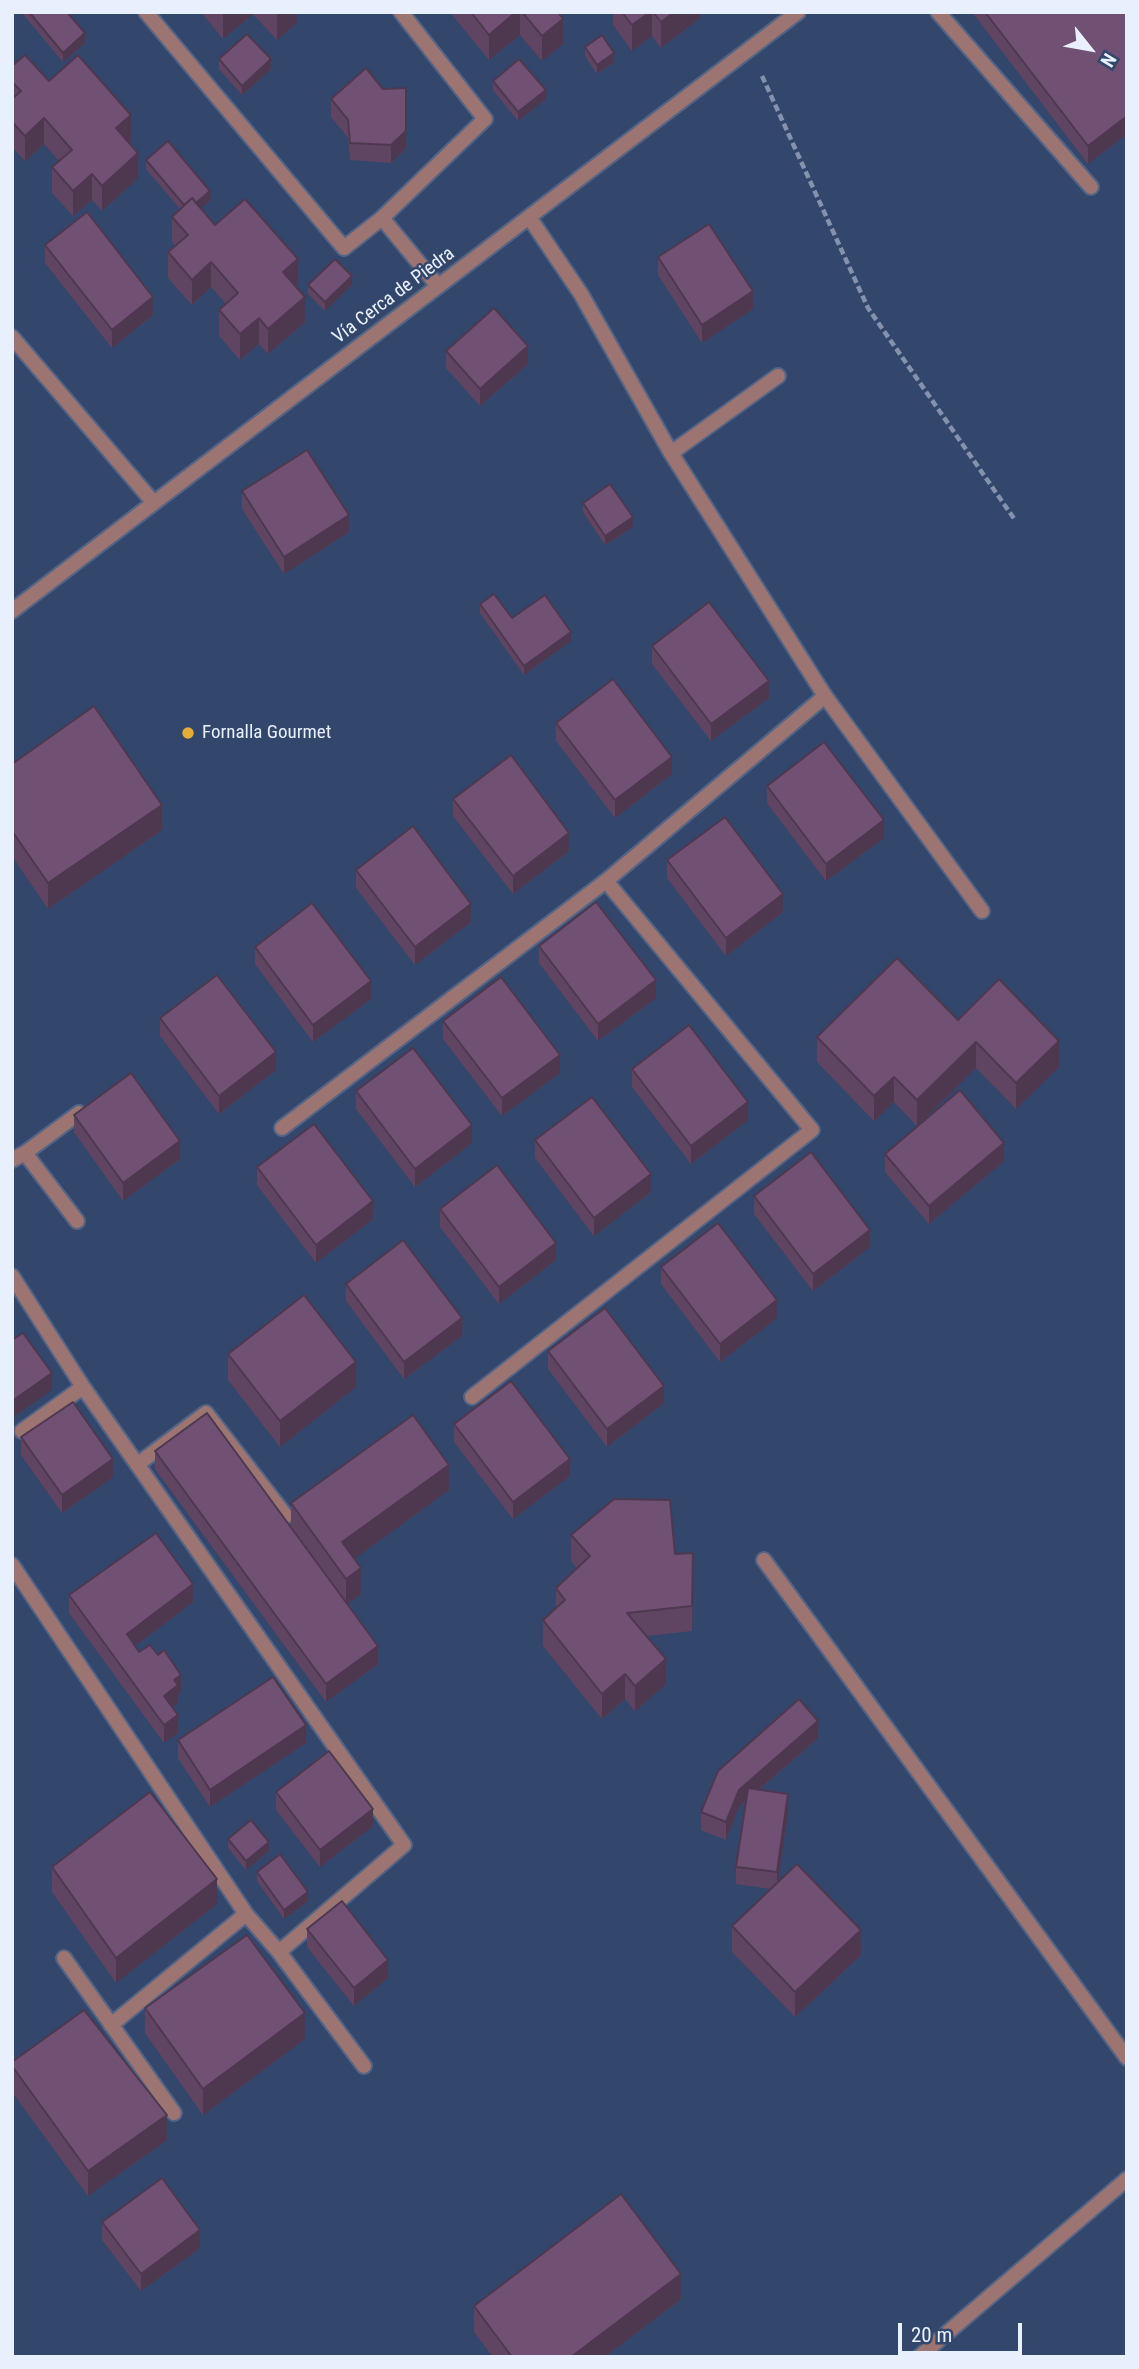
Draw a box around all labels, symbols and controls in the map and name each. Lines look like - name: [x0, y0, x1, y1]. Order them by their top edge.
- north arrow: [1055, 14, 1125, 84]
- text: N: [1096, 49, 1121, 71]
- street label: Vía Cerca de Piedra: [329, 243, 459, 349]
- place label: Fornalla Gourmet: [202, 722, 331, 744]
- marker: Fornalla Gourmet: [180, 725, 196, 741]
- scale bar: [901, 2310, 1025, 2354]
- text: 20 m: [911, 2323, 952, 2347]

